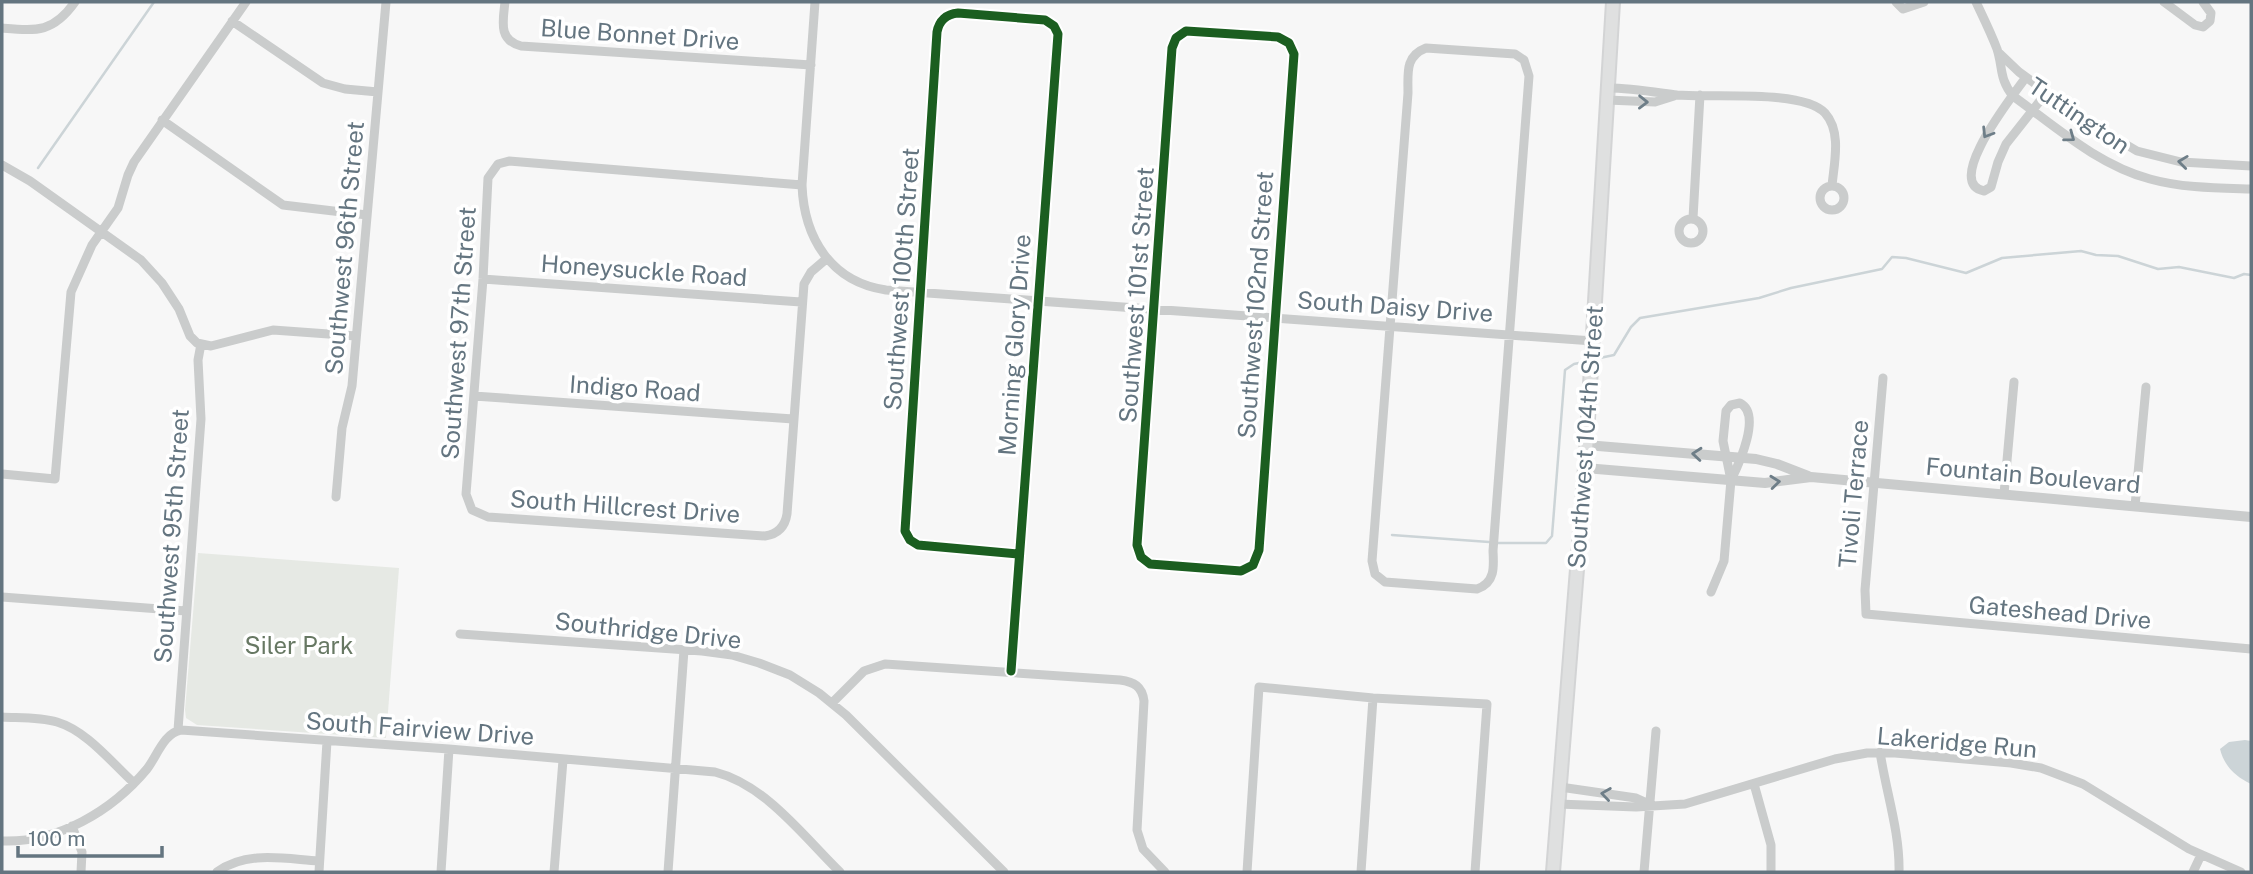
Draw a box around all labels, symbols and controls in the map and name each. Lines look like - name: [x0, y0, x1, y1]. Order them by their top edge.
- street label: Blue Bonnet Drive: [540, 13, 740, 55]
- street label: Tuttington: [2024, 71, 2135, 159]
- one-way arrow: [1638, 94, 1649, 109]
- street label: Southwest 96th Street: [319, 120, 369, 376]
- one-way arrow: [1983, 125, 1996, 138]
- one-way arrow: [2062, 129, 2074, 141]
- street label: Southwest 100th Street: [878, 147, 924, 411]
- one-way arrow: [2177, 154, 2189, 169]
- street label: Southwest 101st Street: [1113, 166, 1159, 424]
- street label: Southwest 102nd Street: [1232, 170, 1278, 440]
- street label: Southwest 97th Street: [435, 206, 481, 460]
- street label: Morning Glory Drive: [992, 233, 1036, 457]
- street label: Honeysuckle Road: [540, 249, 748, 291]
- street label: South Daisy Drive: [1296, 285, 1494, 327]
- street label: Southwest 104th Street: [1562, 304, 1608, 570]
- street label: Indigo Road: [568, 369, 702, 407]
- street label: Southwest 95th Street: [148, 408, 194, 664]
- street label: Tivoli Terrace: [1833, 419, 1873, 569]
- one-way arrow: [1691, 447, 1702, 462]
- street label: Fountain Boulevard: [1924, 452, 2142, 498]
- one-way arrow: [1769, 475, 1780, 490]
- street label: South Hillcrest Drive: [509, 484, 741, 528]
- street label: Gateshead Drive: [1968, 590, 2153, 634]
- street label: Southridge Drive: [553, 606, 743, 654]
- park label: Siler Park: [245, 631, 353, 659]
- street label: South Fairview Drive: [305, 706, 535, 750]
- street label: Lakeridge Run: [1876, 721, 2038, 763]
- one-way arrow: [1600, 786, 1612, 801]
- scale bar: [18, 814, 161, 858]
- text: 100 m: [28, 826, 85, 851]

